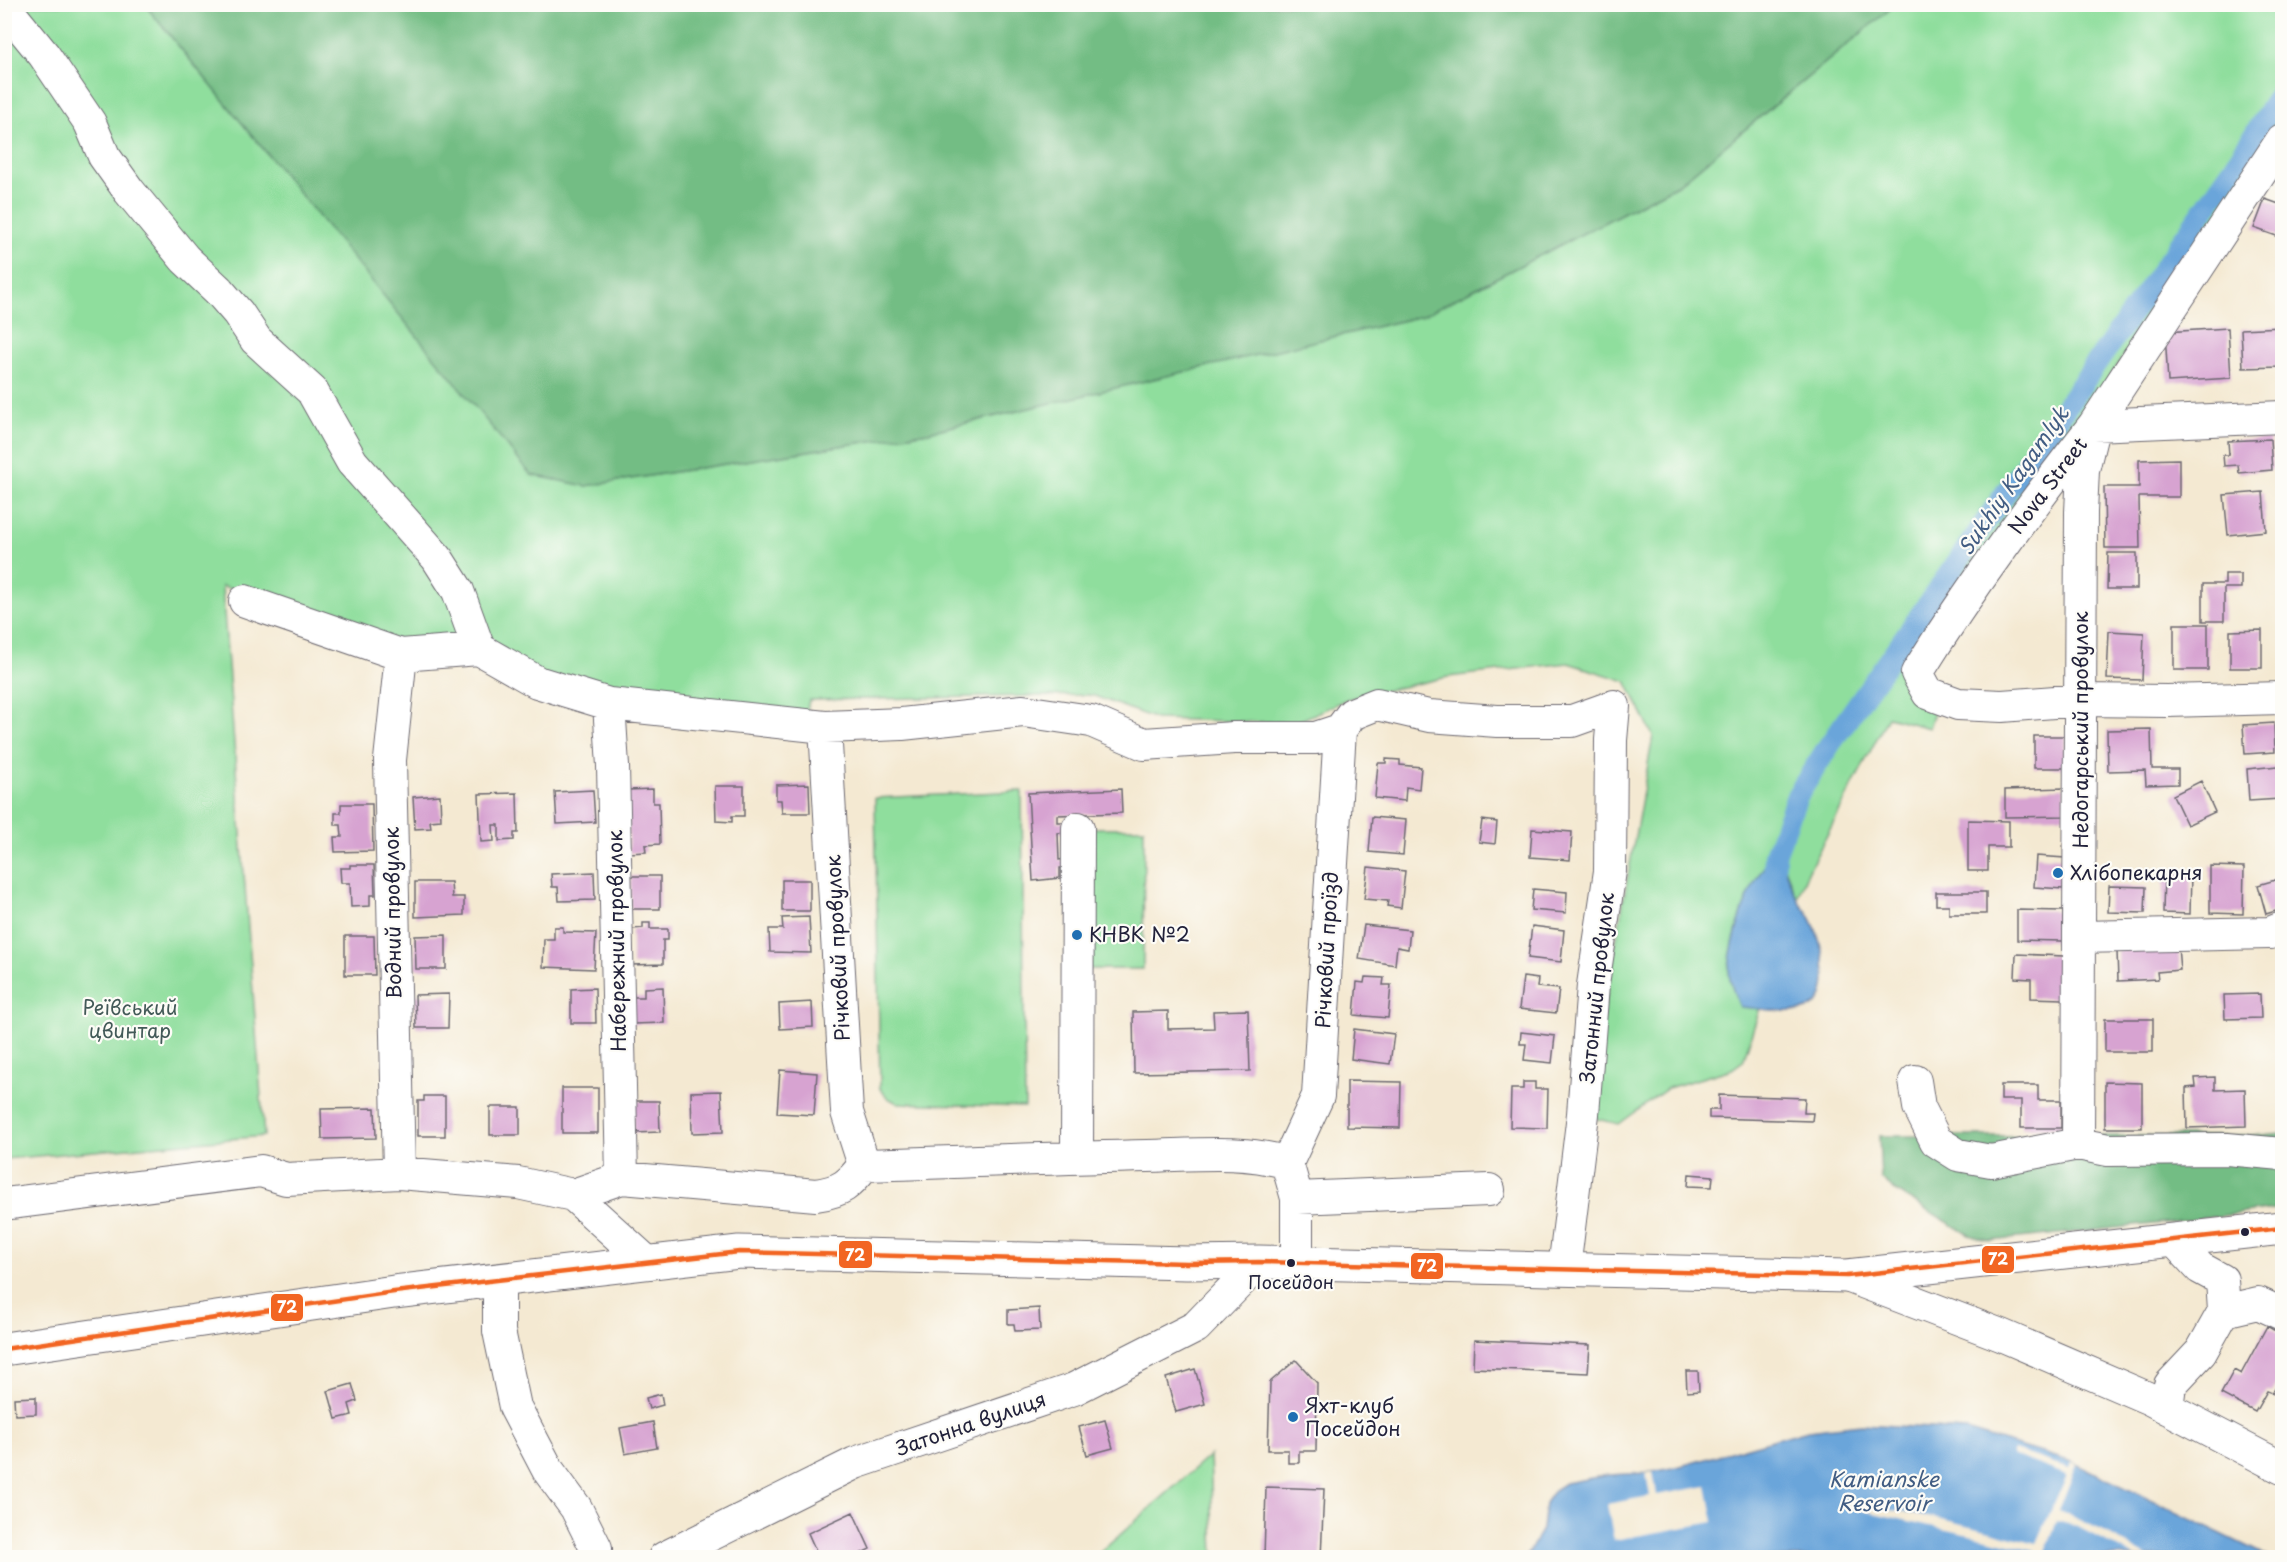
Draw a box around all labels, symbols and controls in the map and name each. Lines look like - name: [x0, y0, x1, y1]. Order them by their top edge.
- water label: Sukhiy Kagamlyk: [1949, 398, 2076, 561]
- street label: Nova Street: [2001, 430, 2094, 540]
- street label: Недогарський провулок: [2065, 611, 2095, 849]
- street label: Водний провулок: [375, 827, 408, 999]
- street label: Набережний провулок: [599, 830, 633, 1052]
- street label: Річковий провулок: [817, 854, 857, 1042]
- place label: Хлібопекарня: [2070, 857, 2203, 887]
- marker: Хлібопекарня: [2051, 866, 2065, 880]
- street label: Річковий проїзд: [1307, 871, 1345, 1029]
- street label: Затонний провулок: [1571, 891, 1621, 1085]
- place label: КНВК №2: [1089, 919, 1190, 949]
- marker: КНВК №2: [1070, 928, 1084, 942]
- park label: Реївський цвинтар: [82, 992, 178, 1045]
- unlabelled marker: [2239, 1226, 2251, 1238]
- line badge: 72: [838, 1240, 873, 1269]
- text: 72: [845, 1242, 865, 1266]
- line badge: 72: [1981, 1245, 2015, 1274]
- text: 72: [1988, 1246, 2008, 1270]
- line badge: 72: [1410, 1252, 1444, 1280]
- text: 72: [1417, 1253, 1437, 1277]
- marker: Посейдон: [1285, 1257, 1297, 1269]
- place label: Посейдон: [1248, 1268, 1334, 1295]
- line badge: 72: [270, 1293, 304, 1322]
- text: 72: [277, 1294, 297, 1318]
- street label: Затонна вулиця: [892, 1383, 1050, 1463]
- place label: Яхт-клуб Посейдон: [1305, 1390, 1401, 1443]
- marker: Яхт-клуб Посейдон: [1286, 1410, 1300, 1424]
- water label: Kamianske Reservoir: [1829, 1462, 1941, 1518]

